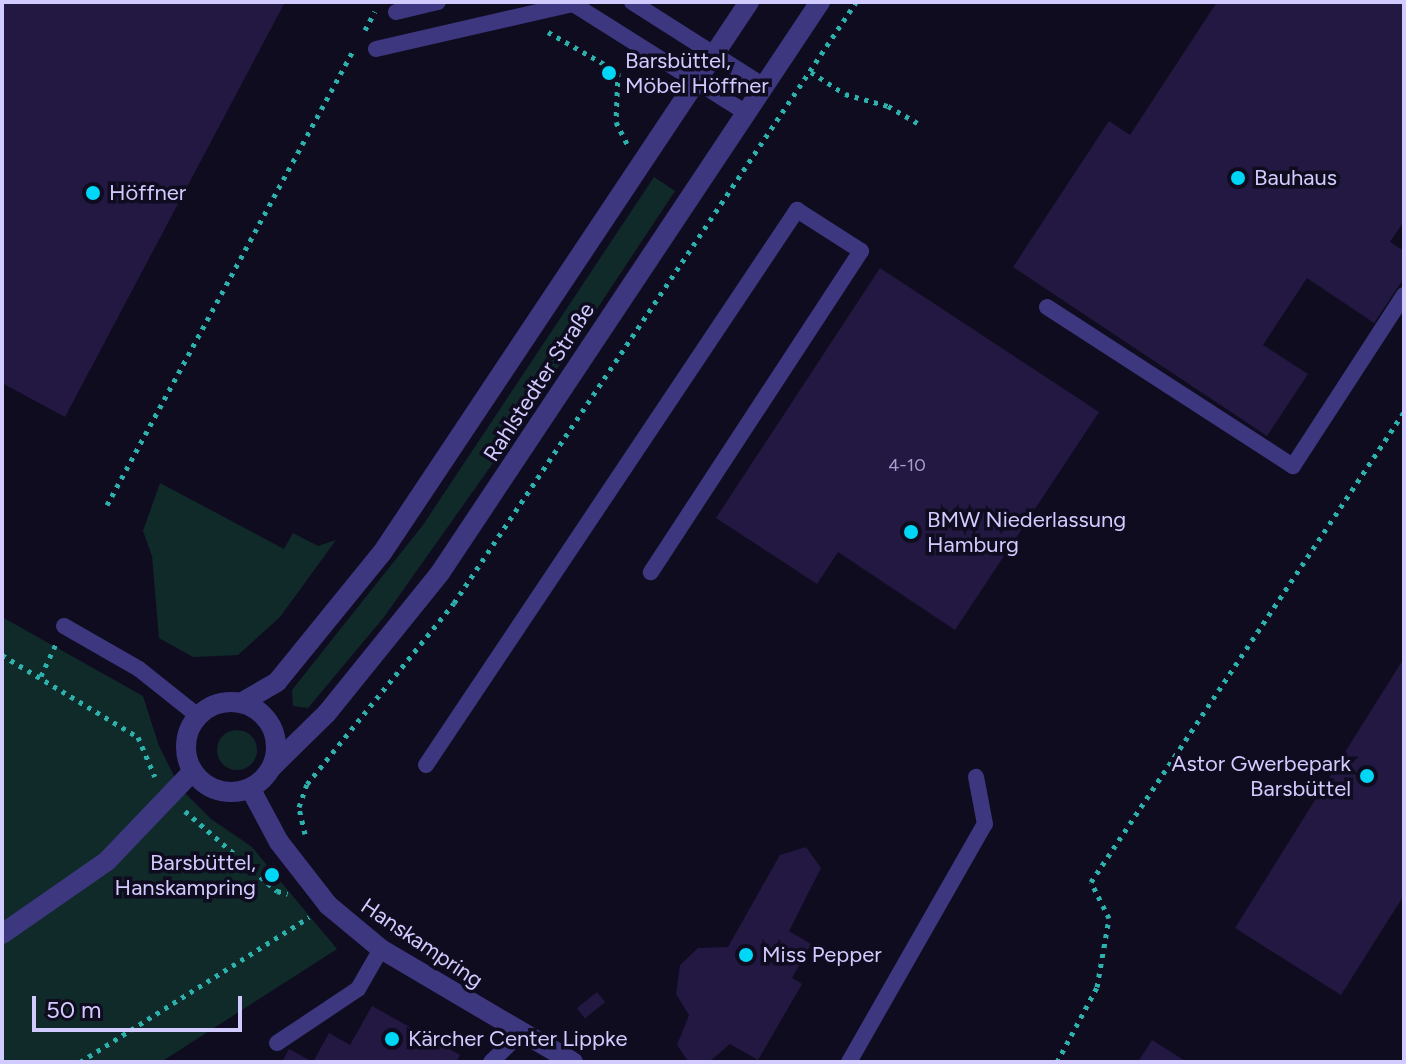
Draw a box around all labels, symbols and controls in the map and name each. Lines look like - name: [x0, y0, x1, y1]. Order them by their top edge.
- place label: Barsbüttel, Möbel Höffner: [625, 47, 769, 98]
- marker: Barsbüttel, Möbel Höffner: [600, 64, 618, 82]
- place label: Bauhaus: [1254, 165, 1337, 191]
- marker: Bauhaus: [1229, 169, 1247, 187]
- place label: Höffner: [109, 180, 186, 206]
- marker: Höffner: [84, 184, 102, 202]
- street label: Rahlstedter Straße: [478, 298, 600, 466]
- house number: 4-10: [888, 454, 926, 476]
- place label: BMW Niederlassung Hamburg: [927, 506, 1126, 558]
- marker: BMW Niederlassung Hamburg: [902, 523, 920, 541]
- place label: Astor Gwerbepark Barsbüttel: [1172, 750, 1351, 802]
- marker: Astor Gwerbepark Barsbüttel: [1358, 767, 1376, 785]
- place label: Barsbüttel, Hanskampring: [115, 849, 256, 900]
- marker: Barsbüttel, Hanskampring: [263, 866, 281, 884]
- street label: Hanskampring: [356, 893, 488, 993]
- place label: Miss Pepper: [762, 942, 882, 968]
- marker: Miss Pepper: [737, 946, 755, 964]
- scale bar: [36, 980, 246, 1030]
- text: 50 m: [46, 995, 102, 1024]
- place label: Kärcher Center Lippke: [408, 1026, 627, 1052]
- marker: Kärcher Center Lippke: [383, 1030, 401, 1048]

